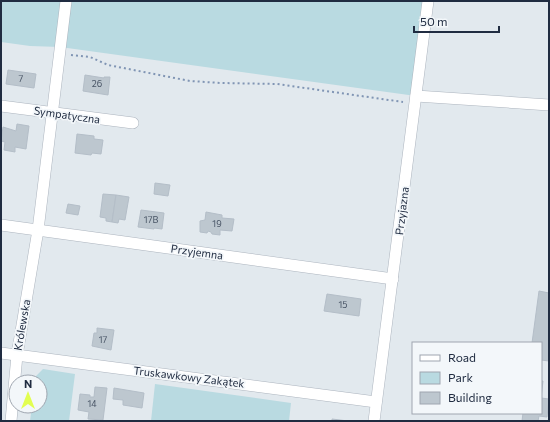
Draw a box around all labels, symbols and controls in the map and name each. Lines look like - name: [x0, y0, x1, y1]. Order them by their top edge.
- scale bar: [414, 8, 499, 34]
- text: 50 m: [420, 14, 448, 28]
- house number: 7: [19, 73, 24, 84]
- house number: 26: [92, 78, 102, 89]
- street label: Sympatyczna: [33, 103, 101, 126]
- street label: Przyjazna: [392, 186, 411, 236]
- house number: 17B: [144, 214, 158, 225]
- house number: 19: [212, 218, 222, 229]
- street label: Przyjemna: [170, 241, 224, 262]
- street label: Królewska: [11, 298, 32, 352]
- house number: 15: [338, 299, 348, 310]
- house number: 17: [99, 334, 108, 345]
- legend: [412, 342, 542, 414]
- text: Road: [448, 350, 476, 364]
- street label: Truskawkowy Zakątek: [133, 363, 245, 390]
- text: Park: [448, 370, 474, 384]
- north arrow: [8, 374, 48, 414]
- text: N: [24, 377, 32, 390]
- text: Building: [448, 390, 492, 404]
- house number: 14: [87, 398, 97, 409]

